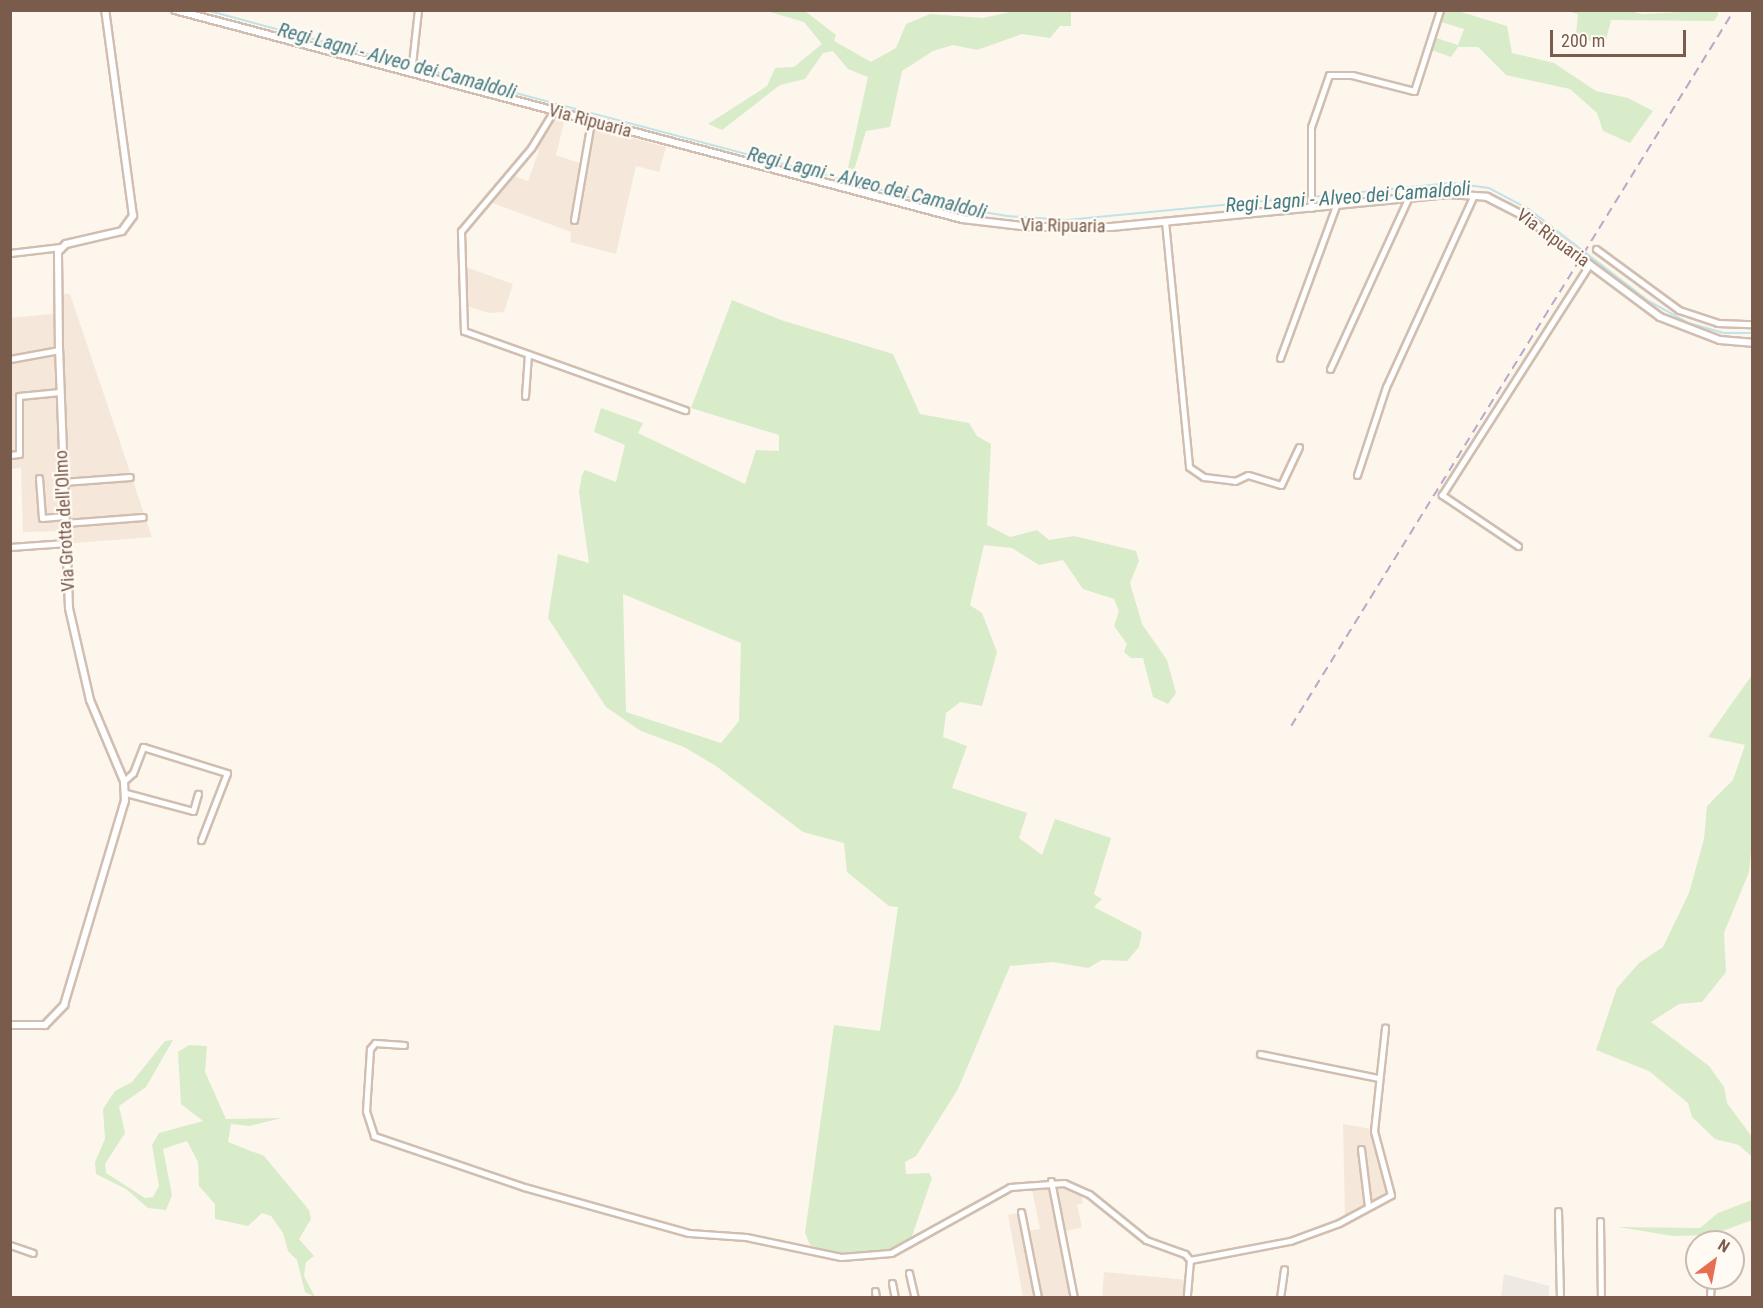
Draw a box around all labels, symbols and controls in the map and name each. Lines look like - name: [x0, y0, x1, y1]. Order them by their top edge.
- water label: Regi Lagni - Alveo dei Camaldoli: [275, 18, 519, 104]
- scale bar: [1553, 18, 1690, 56]
- text: 200 m: [1561, 30, 1605, 51]
- street label: Via Ripuaria: [546, 100, 634, 142]
- water label: Regi Lagni - Alveo dei Camaldoli: [745, 142, 989, 224]
- water label: Regi Lagni - Alveo dei Camaldoli: [1225, 176, 1471, 218]
- street label: Via Ripuaria: [1512, 204, 1594, 272]
- street label: Via Ripuaria: [1020, 214, 1106, 238]
- street label: Via Grotta dell'Olmo: [51, 450, 79, 592]
- north arrow: [1685, 1230, 1745, 1290]
- text: N: [1715, 1235, 1733, 1257]

